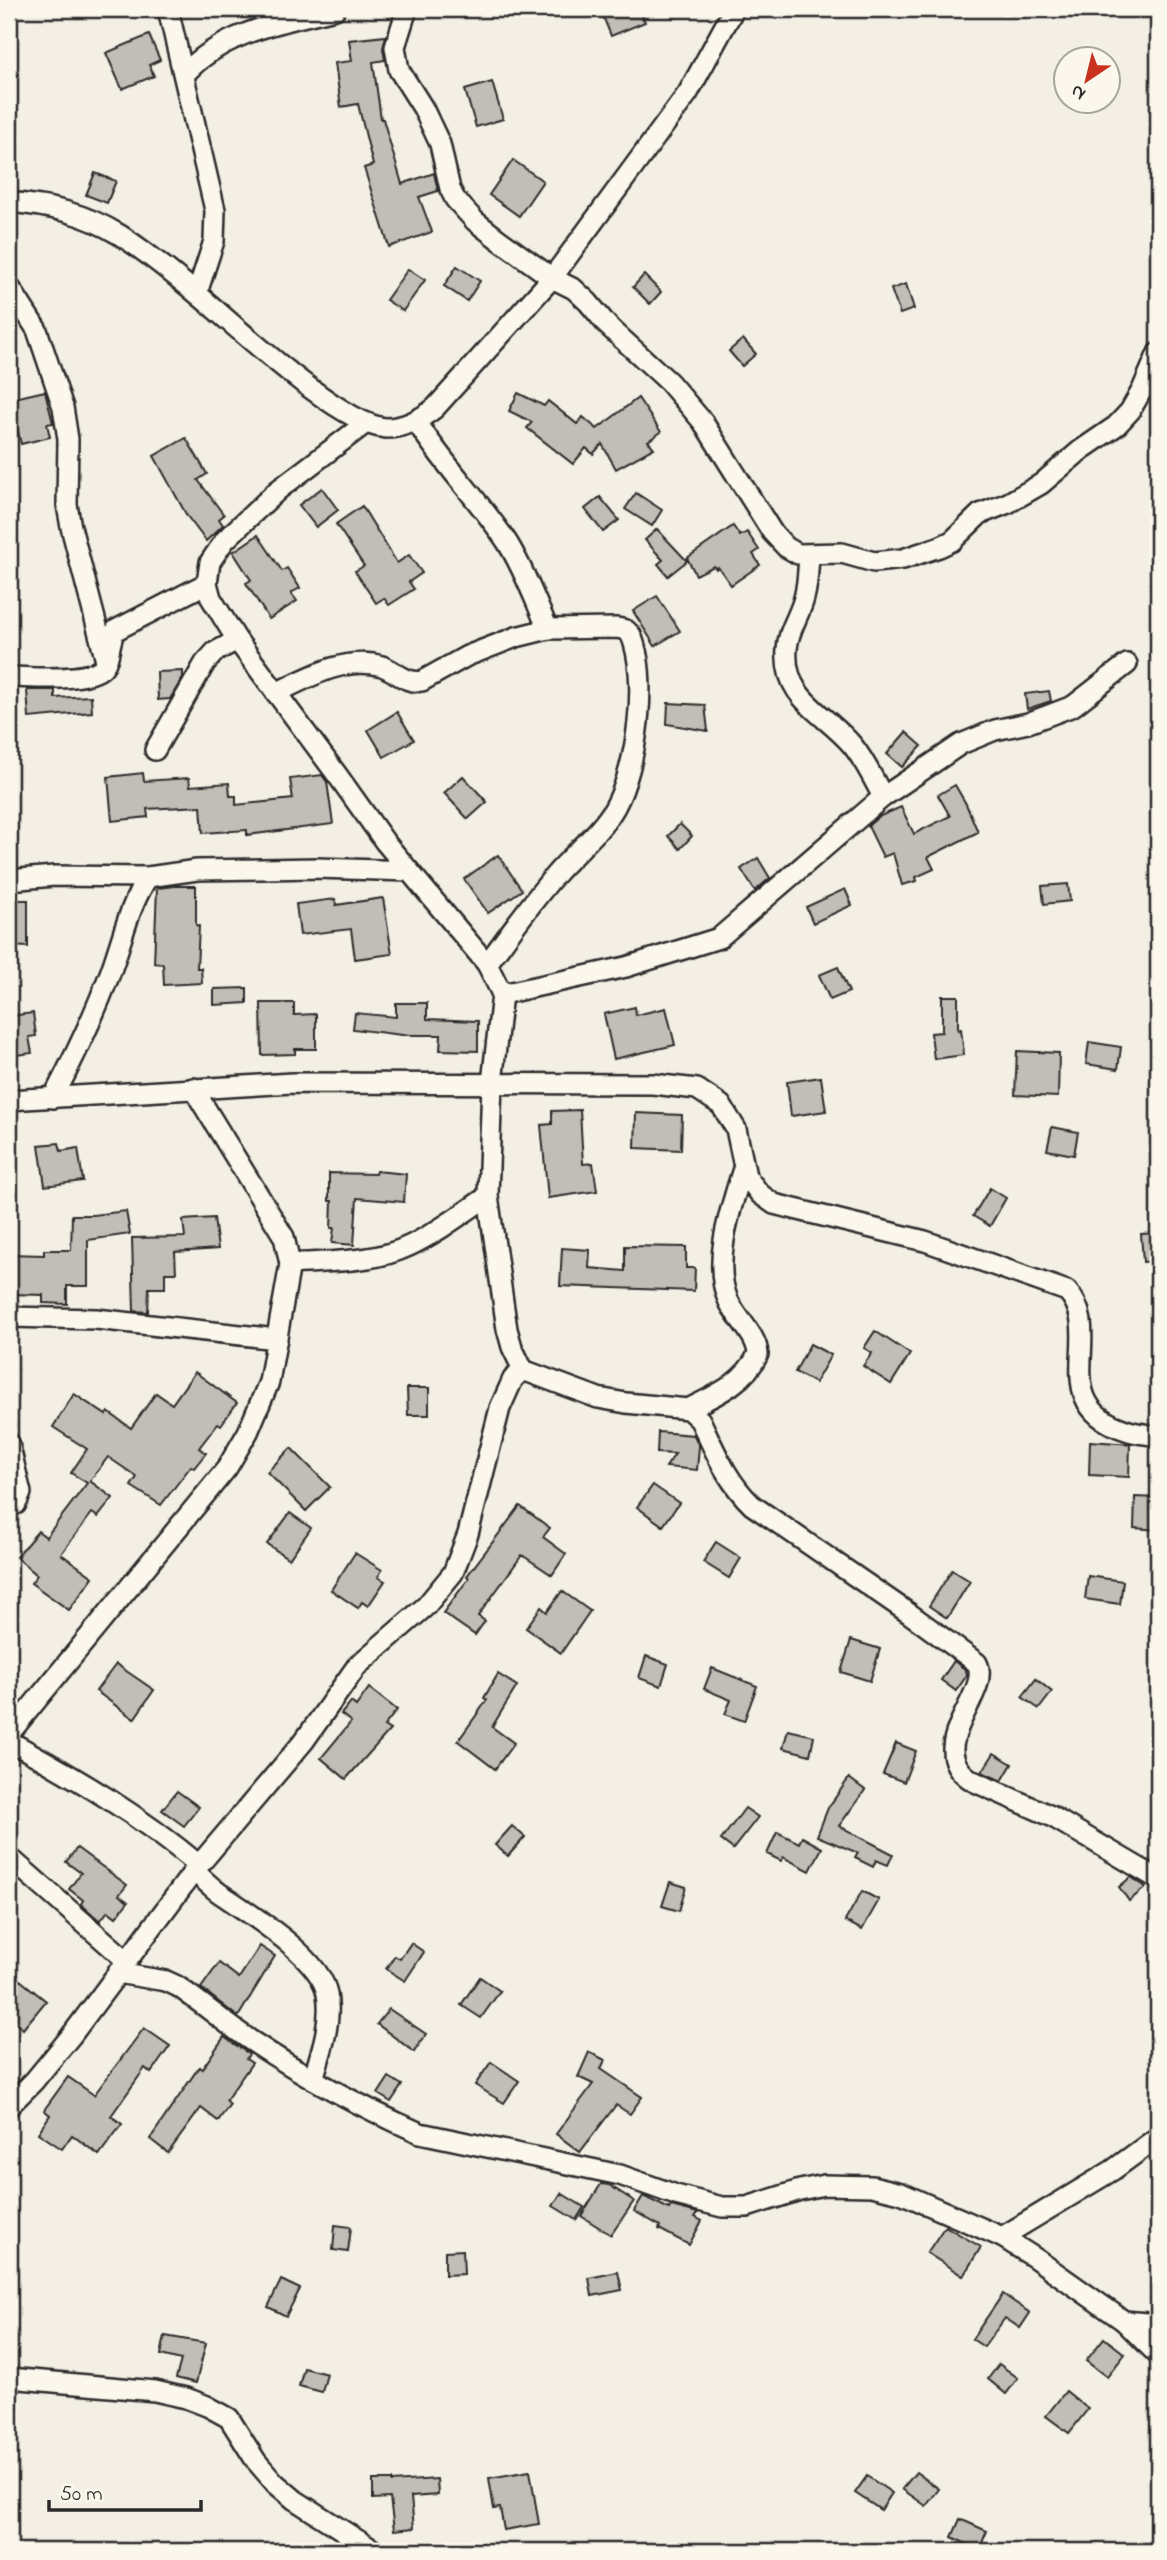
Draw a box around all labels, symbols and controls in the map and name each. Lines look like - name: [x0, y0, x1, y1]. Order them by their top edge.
- north arrow: [1052, 46, 1122, 116]
- text: N: [1066, 77, 1092, 107]
- scale bar: [49, 2469, 201, 2513]
- text: 50 m: [60, 2480, 103, 2510]

